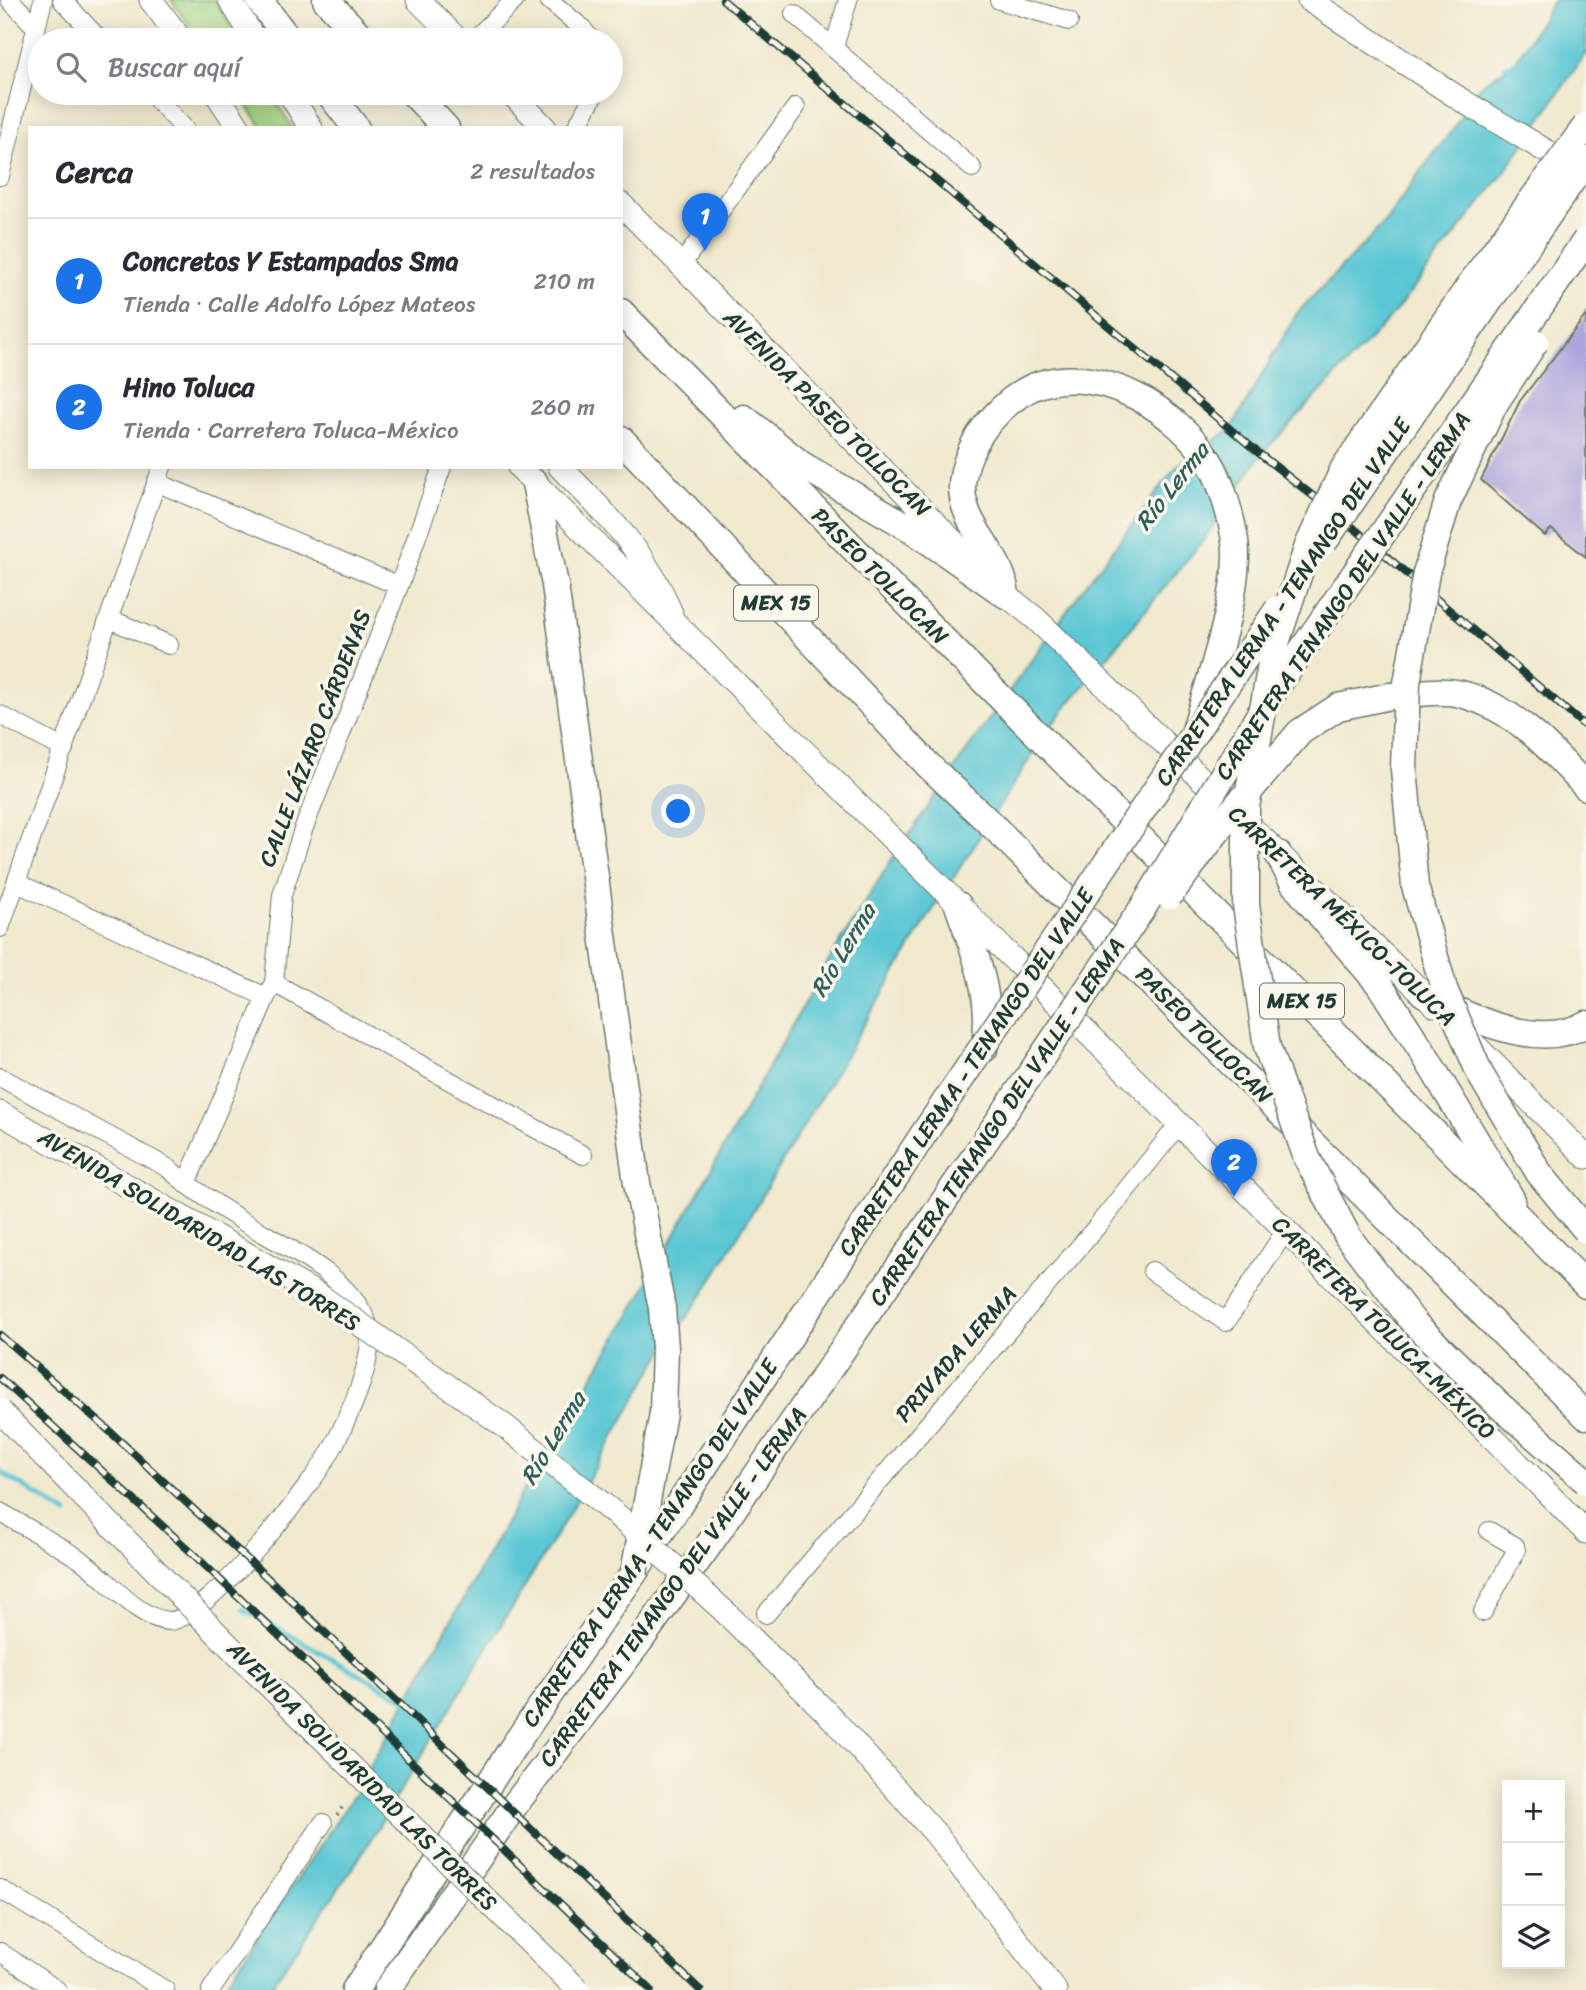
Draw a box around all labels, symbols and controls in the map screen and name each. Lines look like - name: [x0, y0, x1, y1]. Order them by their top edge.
- search box: [28, 28, 623, 105]
- text: Buscar aquí: [108, 44, 241, 90]
- icon: search: [52, 48, 90, 86]
- text: Cerca: [56, 145, 132, 199]
- text: 2 resultados: [470, 151, 595, 192]
- pin: 1: [682, 193, 728, 251]
- text: Concretos Y Estampados Sma: [123, 238, 458, 284]
- text: 1: [74, 261, 84, 302]
- text: 210 m: [534, 261, 595, 302]
- text: Tienda · Calle Adolfo López Mateos: [123, 284, 475, 325]
- street label: AVENIDA PASEO TOLLOCAN: [712, 298, 941, 527]
- text: Hino Toluca: [123, 364, 254, 410]
- text: 2: [72, 387, 86, 428]
- text: 260 m: [530, 387, 595, 428]
- street label: CARRETERA TENANGO DEL VALLE - LERMA: [1204, 403, 1482, 789]
- street label: CARRETERA LERMA - TENANGO DEL VALLE: [1144, 408, 1423, 795]
- text: Tienda · Carretera Toluca-México: [123, 410, 459, 451]
- water label: Río Lerma: [1124, 431, 1222, 540]
- street label: PASEO TOLLOCAN: [801, 497, 959, 655]
- road number: MEX 15: [734, 586, 818, 620]
- street label: CALLE LÁZARO CÁRDENAS: [247, 603, 383, 873]
- your location: [661, 794, 695, 828]
- street label: CARRETERA MÉXICO-TOLUCA: [1218, 795, 1466, 1037]
- street label: CARRETERA LERMA - TENANGO DEL VALLE: [827, 878, 1106, 1265]
- water label: Río Lerma: [798, 893, 889, 1005]
- street label: CARRETERA TENANGO DEL VALLE - LERMA: [858, 929, 1136, 1315]
- street label: PASEO TOLLOCAN: [1125, 956, 1283, 1114]
- road number: MEX 15: [1260, 984, 1344, 1018]
- street label: AVENIDA SOLIDARIDAD LAS TORRES: [29, 1117, 368, 1343]
- pin: 2: [1211, 1139, 1257, 1197]
- street label: CARRETERA TOLUCA-MÉXICO: [1262, 1206, 1506, 1450]
- street label: PRIVADA LERMA: [884, 1276, 1028, 1432]
- street label: CARRETERA LERMA - TENANGO DEL VALLE: [511, 1349, 790, 1736]
- water label: Río Lerma: [508, 1381, 599, 1493]
- street label: CARRETERA TENANGO DEL VALLE - LERMA: [528, 1398, 818, 1776]
- street label: AVENIDA SOLIDARIDAD LAS TORRES: [216, 1630, 507, 1921]
- map controls: [1502, 1780, 1565, 1969]
- button: +: [1502, 1780, 1565, 1843]
- button: −: [1502, 1843, 1565, 1906]
- button: layers: [1502, 1906, 1565, 1969]

